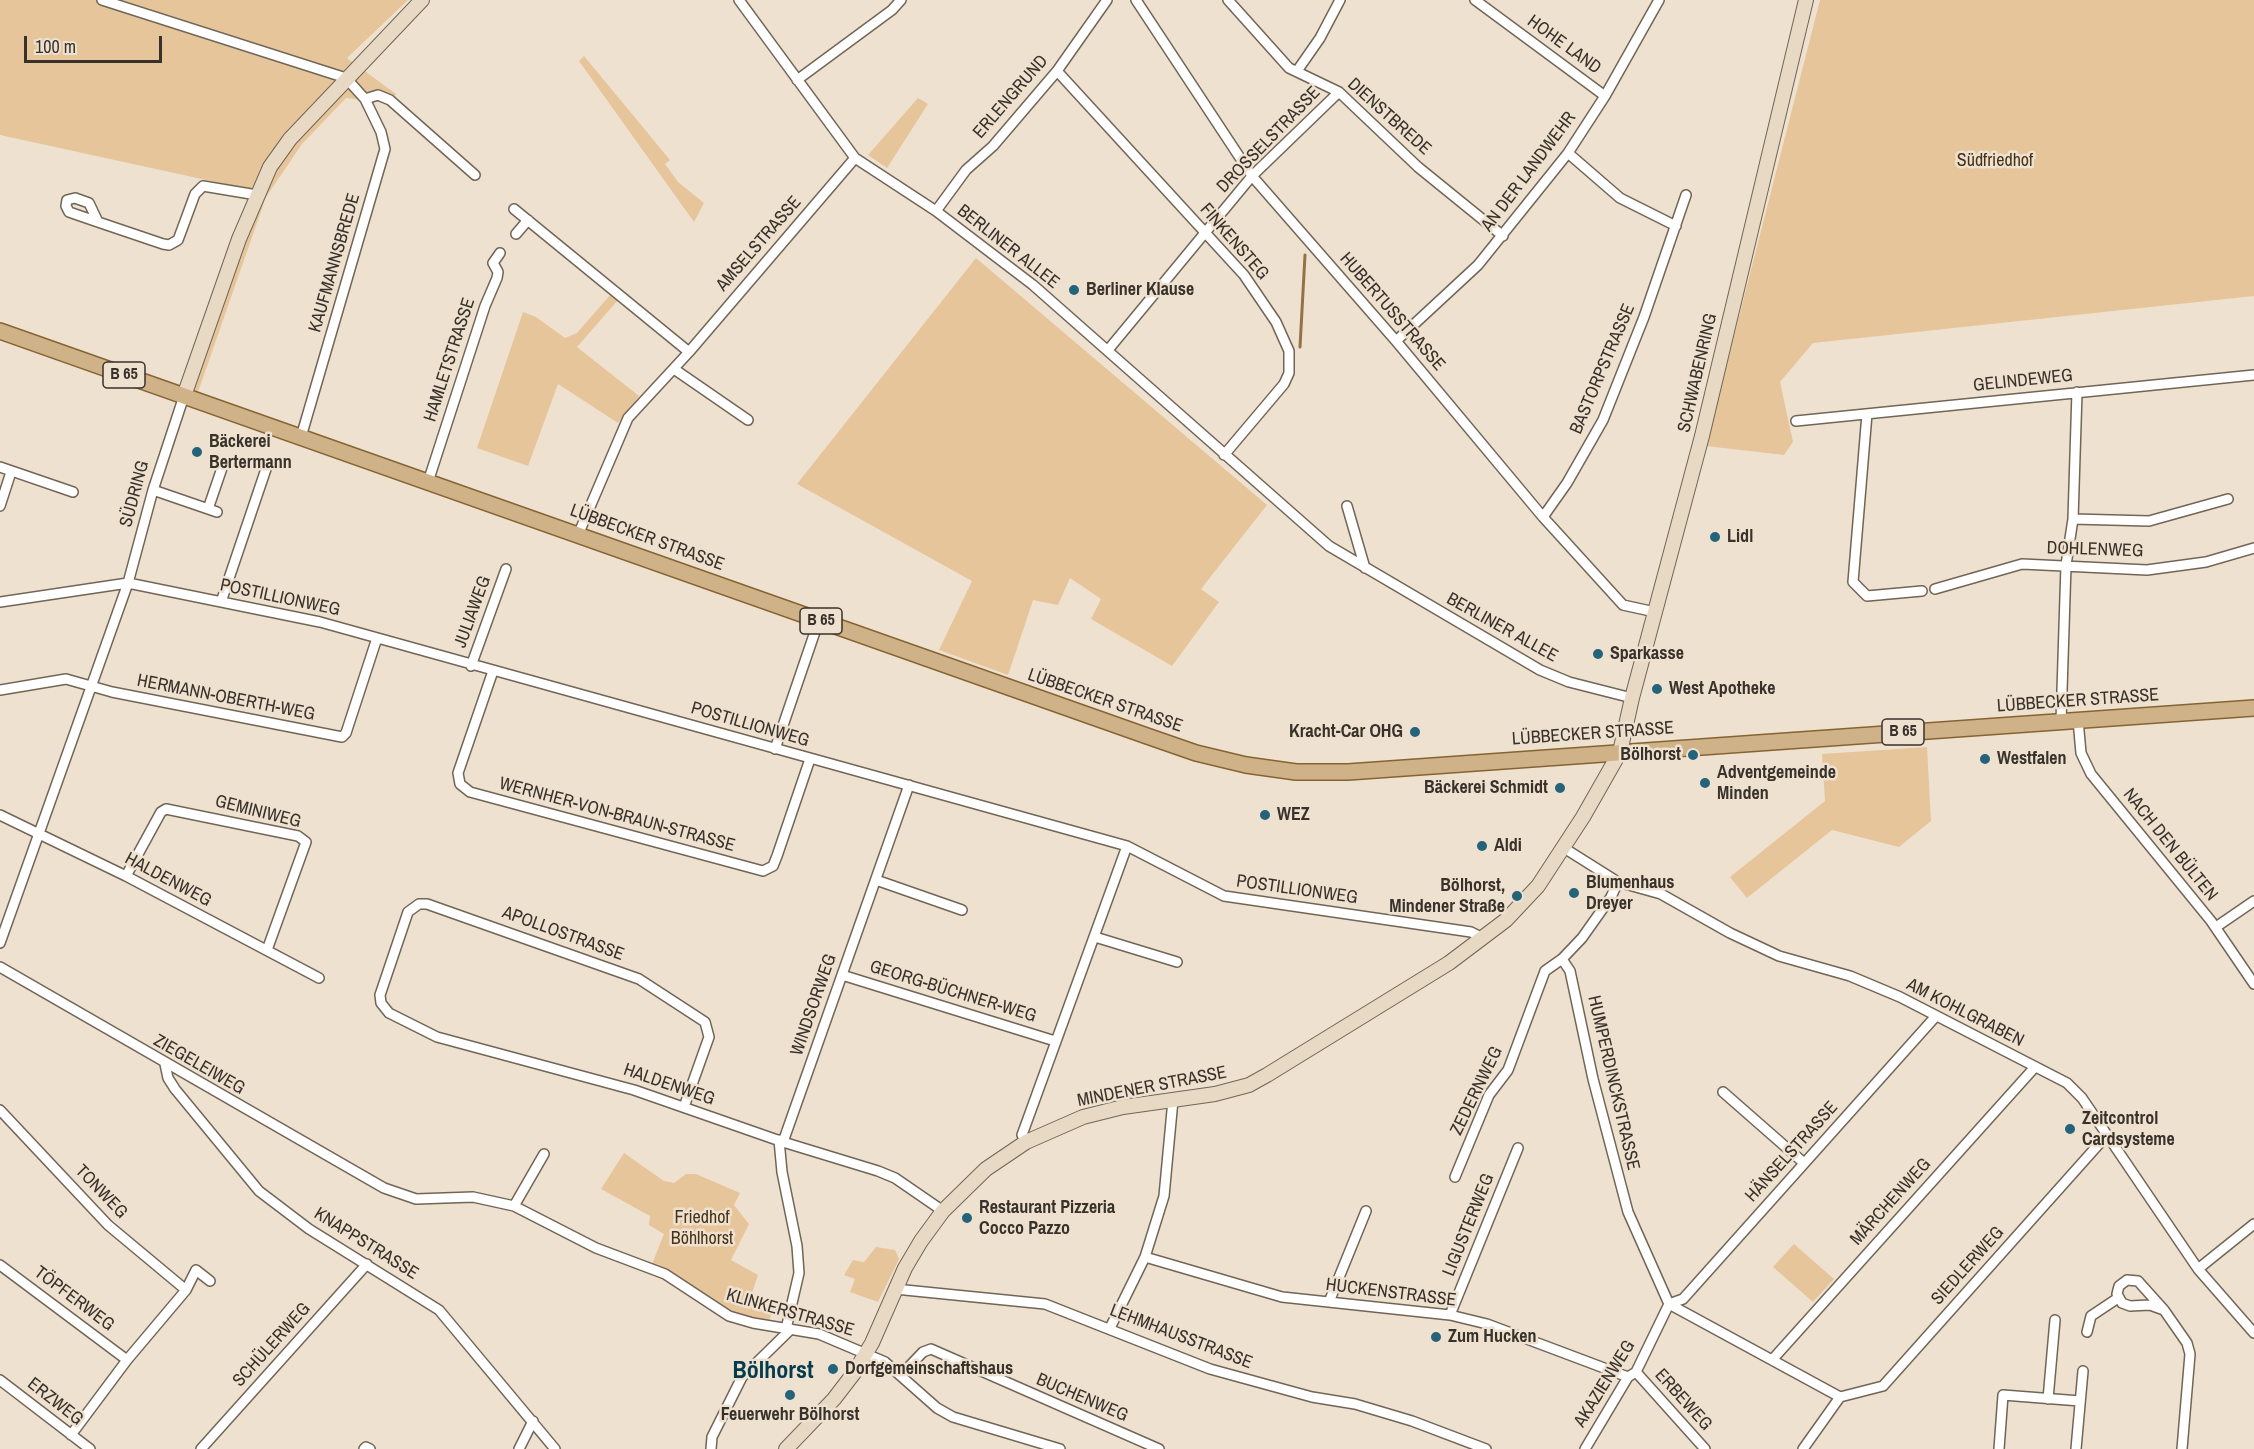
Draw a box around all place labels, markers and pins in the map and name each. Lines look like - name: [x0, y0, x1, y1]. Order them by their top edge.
- place label: Berliner Klause: [1086, 279, 1194, 301]
- marker: Berliner Klause: [1067, 283, 1081, 297]
- place label: Bäckerei Bertermann: [209, 431, 292, 474]
- marker: Bäckerei Bertermann: [190, 445, 204, 459]
- place label: Lidl: [1727, 526, 1753, 548]
- marker: Lidl: [1708, 530, 1722, 544]
- place label: Sparkasse: [1610, 643, 1684, 665]
- marker: Sparkasse: [1591, 647, 1605, 661]
- place label: West Apotheke: [1669, 678, 1775, 700]
- marker: West Apotheke: [1650, 682, 1664, 696]
- place label: Kracht-Car OHG: [1289, 721, 1403, 743]
- marker: Kracht-Car OHG: [1408, 725, 1422, 739]
- place label: Bölhorst: [1620, 744, 1681, 766]
- marker: Bölhorst: [1686, 748, 1700, 762]
- place label: Westfalen: [1997, 748, 2066, 770]
- marker: Westfalen: [1978, 752, 1992, 766]
- place label: Adventgemeinde Minden: [1717, 762, 1836, 804]
- marker: Adventgemeinde Minden: [1698, 776, 1712, 790]
- place label: Bäckerei Schmidt: [1424, 777, 1548, 799]
- marker: Bäckerei Schmidt: [1553, 781, 1567, 795]
- place label: WEZ: [1277, 804, 1310, 826]
- marker: WEZ: [1258, 808, 1272, 822]
- place label: Aldi: [1494, 835, 1522, 857]
- marker: Aldi: [1475, 839, 1489, 853]
- place label: Blumenhaus Dreyer: [1586, 872, 1675, 914]
- place label: Bölhorst, Mindener Straße: [1389, 875, 1505, 918]
- marker: Blumenhaus Dreyer: [1567, 886, 1581, 900]
- marker: Bölhorst, Mindener Straße: [1510, 889, 1524, 903]
- place label: Zeitcontrol Cardsysteme: [2082, 1108, 2175, 1150]
- marker: Zeitcontrol Cardsysteme: [2063, 1122, 2077, 1136]
- place label: Restaurant Pizzeria Cocco Pazzo: [979, 1197, 1115, 1240]
- marker: Restaurant Pizzeria Cocco Pazzo: [960, 1211, 974, 1225]
- place label: Zum Hucken: [1448, 1326, 1537, 1348]
- marker: Zum Hucken: [1429, 1330, 1443, 1344]
- place label: Dorfgemeinschaftshaus: [845, 1358, 1013, 1380]
- marker: Dorfgemeinschaftshaus: [826, 1362, 840, 1376]
- marker: Feuerwehr Bölhorst: [783, 1388, 797, 1402]
- place label: Feuerwehr Bölhorst: [721, 1404, 859, 1426]

